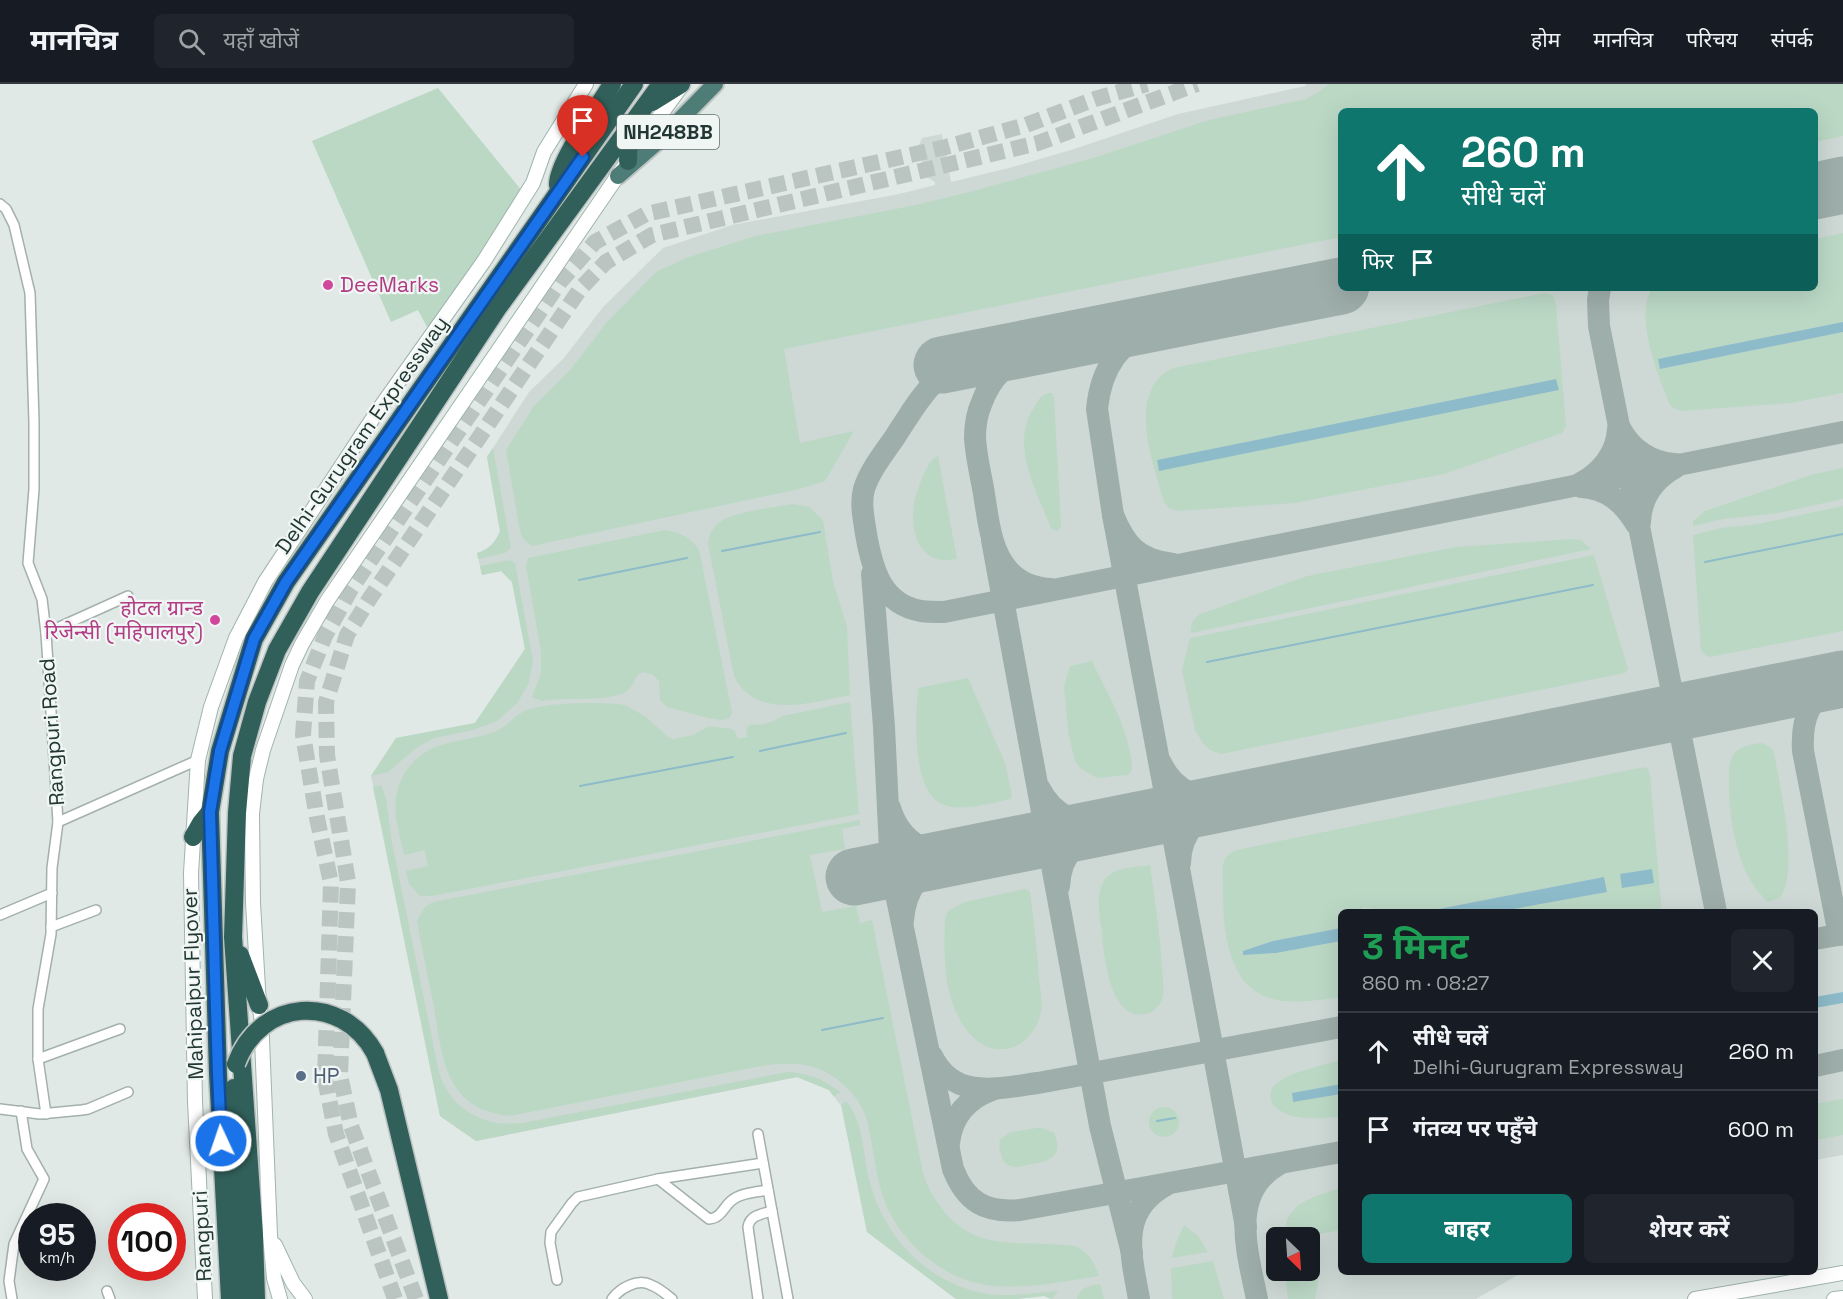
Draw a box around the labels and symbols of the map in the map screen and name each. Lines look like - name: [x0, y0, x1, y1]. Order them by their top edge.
- pin: [557, 95, 608, 157]
- road number: NH248BB: [617, 115, 719, 149]
- place label: DeeMarks: [340, 271, 439, 298]
- marker: DeeMarks: [321, 278, 335, 292]
- street label: Delhi-Gurugram Expressway: [269, 311, 454, 559]
- place label: होटल ग्रान्ड रिजेन्सी (महिपालपुर): [44, 594, 204, 645]
- marker: होटल ग्रान्ड रिजेन्सी (महिपालपुर): [208, 613, 222, 627]
- street label: Rangpuri Road: [33, 657, 70, 807]
- street label: Mahipalpur Flyover: [176, 888, 209, 1080]
- place label: HP: [313, 1062, 339, 1089]
- marker: HP: [294, 1069, 308, 1083]
- position arrow: [189, 1109, 253, 1173]
- street label: Rangpuri: [186, 1190, 217, 1282]
- speed limit sign: 100: [108, 1203, 186, 1281]
- north arrow: [1266, 1227, 1320, 1281]

